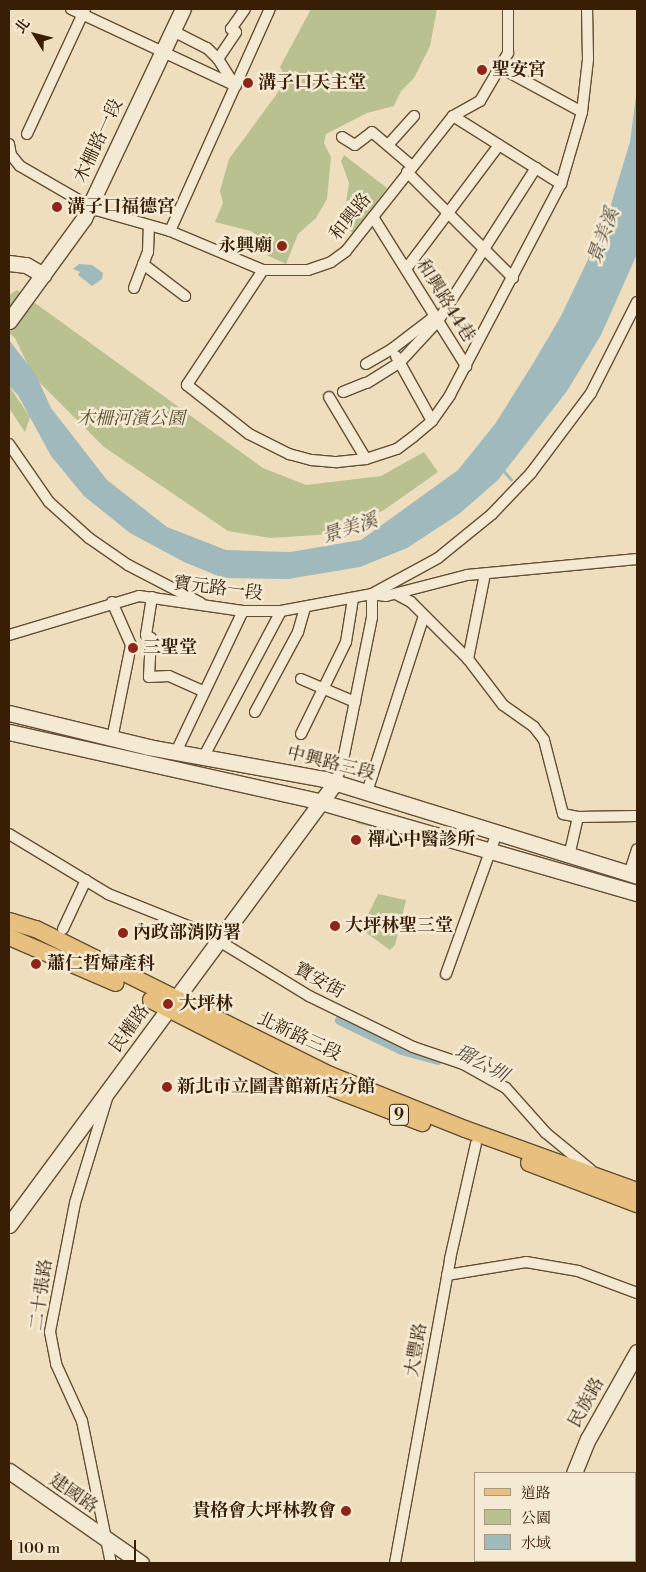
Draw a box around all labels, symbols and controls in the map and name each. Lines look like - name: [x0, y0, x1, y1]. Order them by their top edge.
- north arrow: [10, 10, 60, 60]
- text: 北: [11, 15, 34, 37]
- place label: 聖安宮: [492, 59, 546, 81]
- marker: 聖安宮: [476, 64, 488, 76]
- place label: 溝子口天主堂: [258, 72, 366, 94]
- marker: 溝子口天主堂: [242, 77, 254, 89]
- street label: 木柵路一段: [70, 96, 128, 186]
- street label: 和興路: [326, 189, 376, 245]
- place label: 溝子口福德宮: [67, 196, 175, 218]
- marker: 溝子口福德宮: [51, 201, 63, 213]
- water label: 景美溪: [584, 205, 624, 267]
- place label: 永興廟: [218, 235, 272, 257]
- marker: 永興廟: [276, 240, 288, 252]
- street label: 和興路44巷: [411, 256, 479, 346]
- park label: 木柵河濱公園: [77, 408, 185, 430]
- water label: 景美溪: [319, 509, 381, 549]
- street label: 寶元路一段: [172, 573, 264, 605]
- place label: 三聖堂: [143, 637, 197, 659]
- marker: 三聖堂: [127, 642, 139, 654]
- street label: 中興路三段: [285, 743, 377, 785]
- place label: 禪心中醫診所: [367, 829, 475, 851]
- marker: 禪心中醫診所: [349, 833, 363, 847]
- place label: 大坪林聖三堂: [345, 915, 453, 937]
- marker: 大坪林聖三堂: [329, 920, 341, 932]
- place label: 內政部消防署: [133, 922, 241, 944]
- marker: 內政部消防署: [117, 927, 129, 939]
- place label: 蕭仁哲婦產科: [47, 953, 155, 975]
- marker: 蕭仁哲婦產科: [29, 957, 43, 971]
- street label: 寶安街: [290, 958, 348, 1004]
- place label: 大坪林: [179, 993, 233, 1015]
- marker: 大坪林: [161, 997, 175, 1011]
- street label: 民權路: [105, 1001, 155, 1057]
- street label: 北新路三段: [254, 1008, 344, 1066]
- water label: 瑠公圳: [450, 1041, 512, 1087]
- place label: 新北市立圖書館新店分館: [177, 1076, 375, 1098]
- marker: 新北市立圖書館新店分館: [161, 1081, 173, 1093]
- road number: 9: [388, 1102, 410, 1128]
- street label: 二十張路: [26, 1258, 58, 1332]
- street label: 大豐路: [402, 1322, 432, 1378]
- street label: 民族路: [564, 1374, 610, 1432]
- street label: 建國路: [45, 1470, 101, 1518]
- legend: [473, 1472, 636, 1562]
- text: 道路: [521, 1484, 551, 1503]
- place label: 貴格會大坪林教會: [192, 1500, 336, 1522]
- marker: 貴格會大坪林教會: [340, 1505, 352, 1517]
- text: 公園: [521, 1509, 551, 1528]
- scale bar: [12, 1530, 139, 1562]
- text: 水域: [521, 1534, 551, 1553]
- text: 100 m: [18, 1539, 60, 1558]

